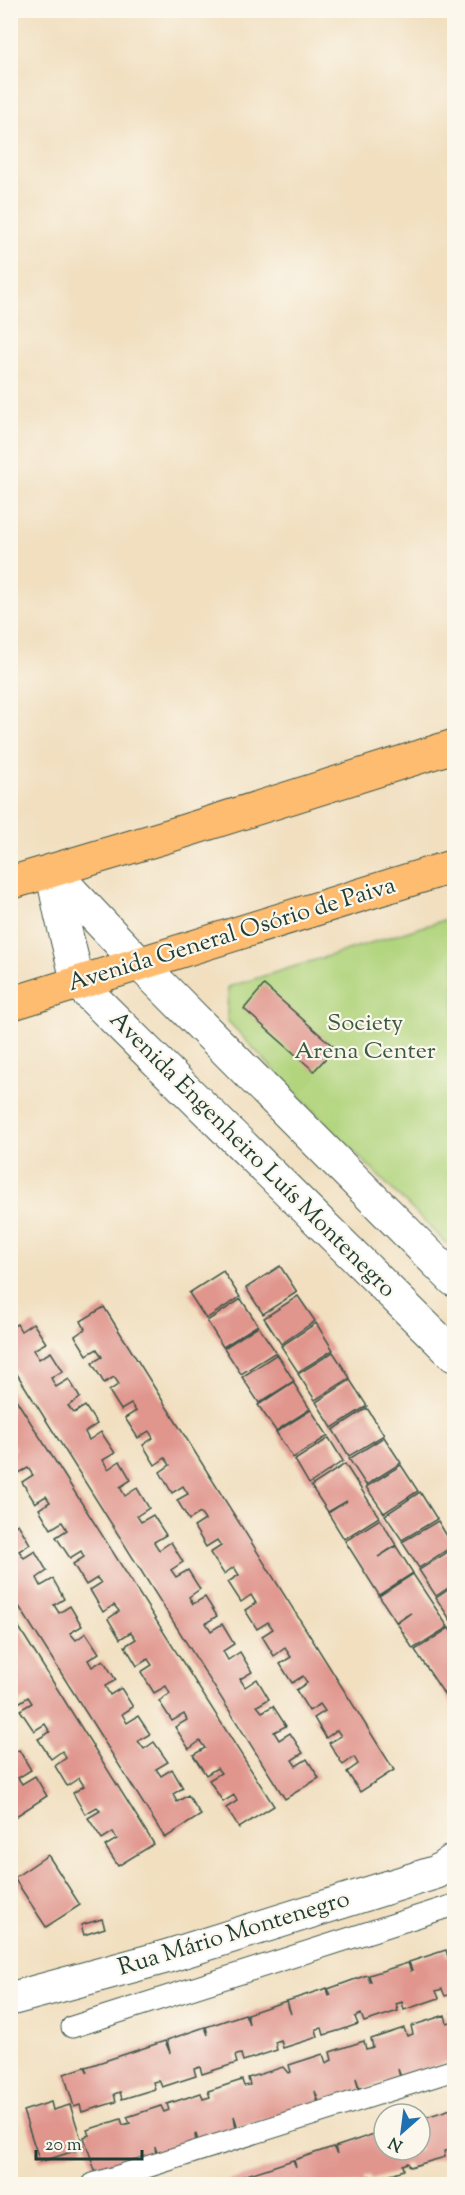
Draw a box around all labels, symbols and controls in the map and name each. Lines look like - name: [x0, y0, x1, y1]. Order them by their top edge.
- street label: Avenida General Osório de Paiva: [64, 869, 400, 1001]
- street label: Avenida Engenheiro Luís Montenegro: [101, 1004, 403, 1306]
- park label: Society Arena Center: [294, 1007, 436, 1069]
- street label: Rua Mário Montenegro: [114, 1883, 354, 1985]
- north arrow: [372, 2102, 432, 2162]
- scale bar: [36, 2123, 142, 2161]
- text: N: [385, 2130, 407, 2156]
- text: 20 m: [45, 2133, 82, 2159]

